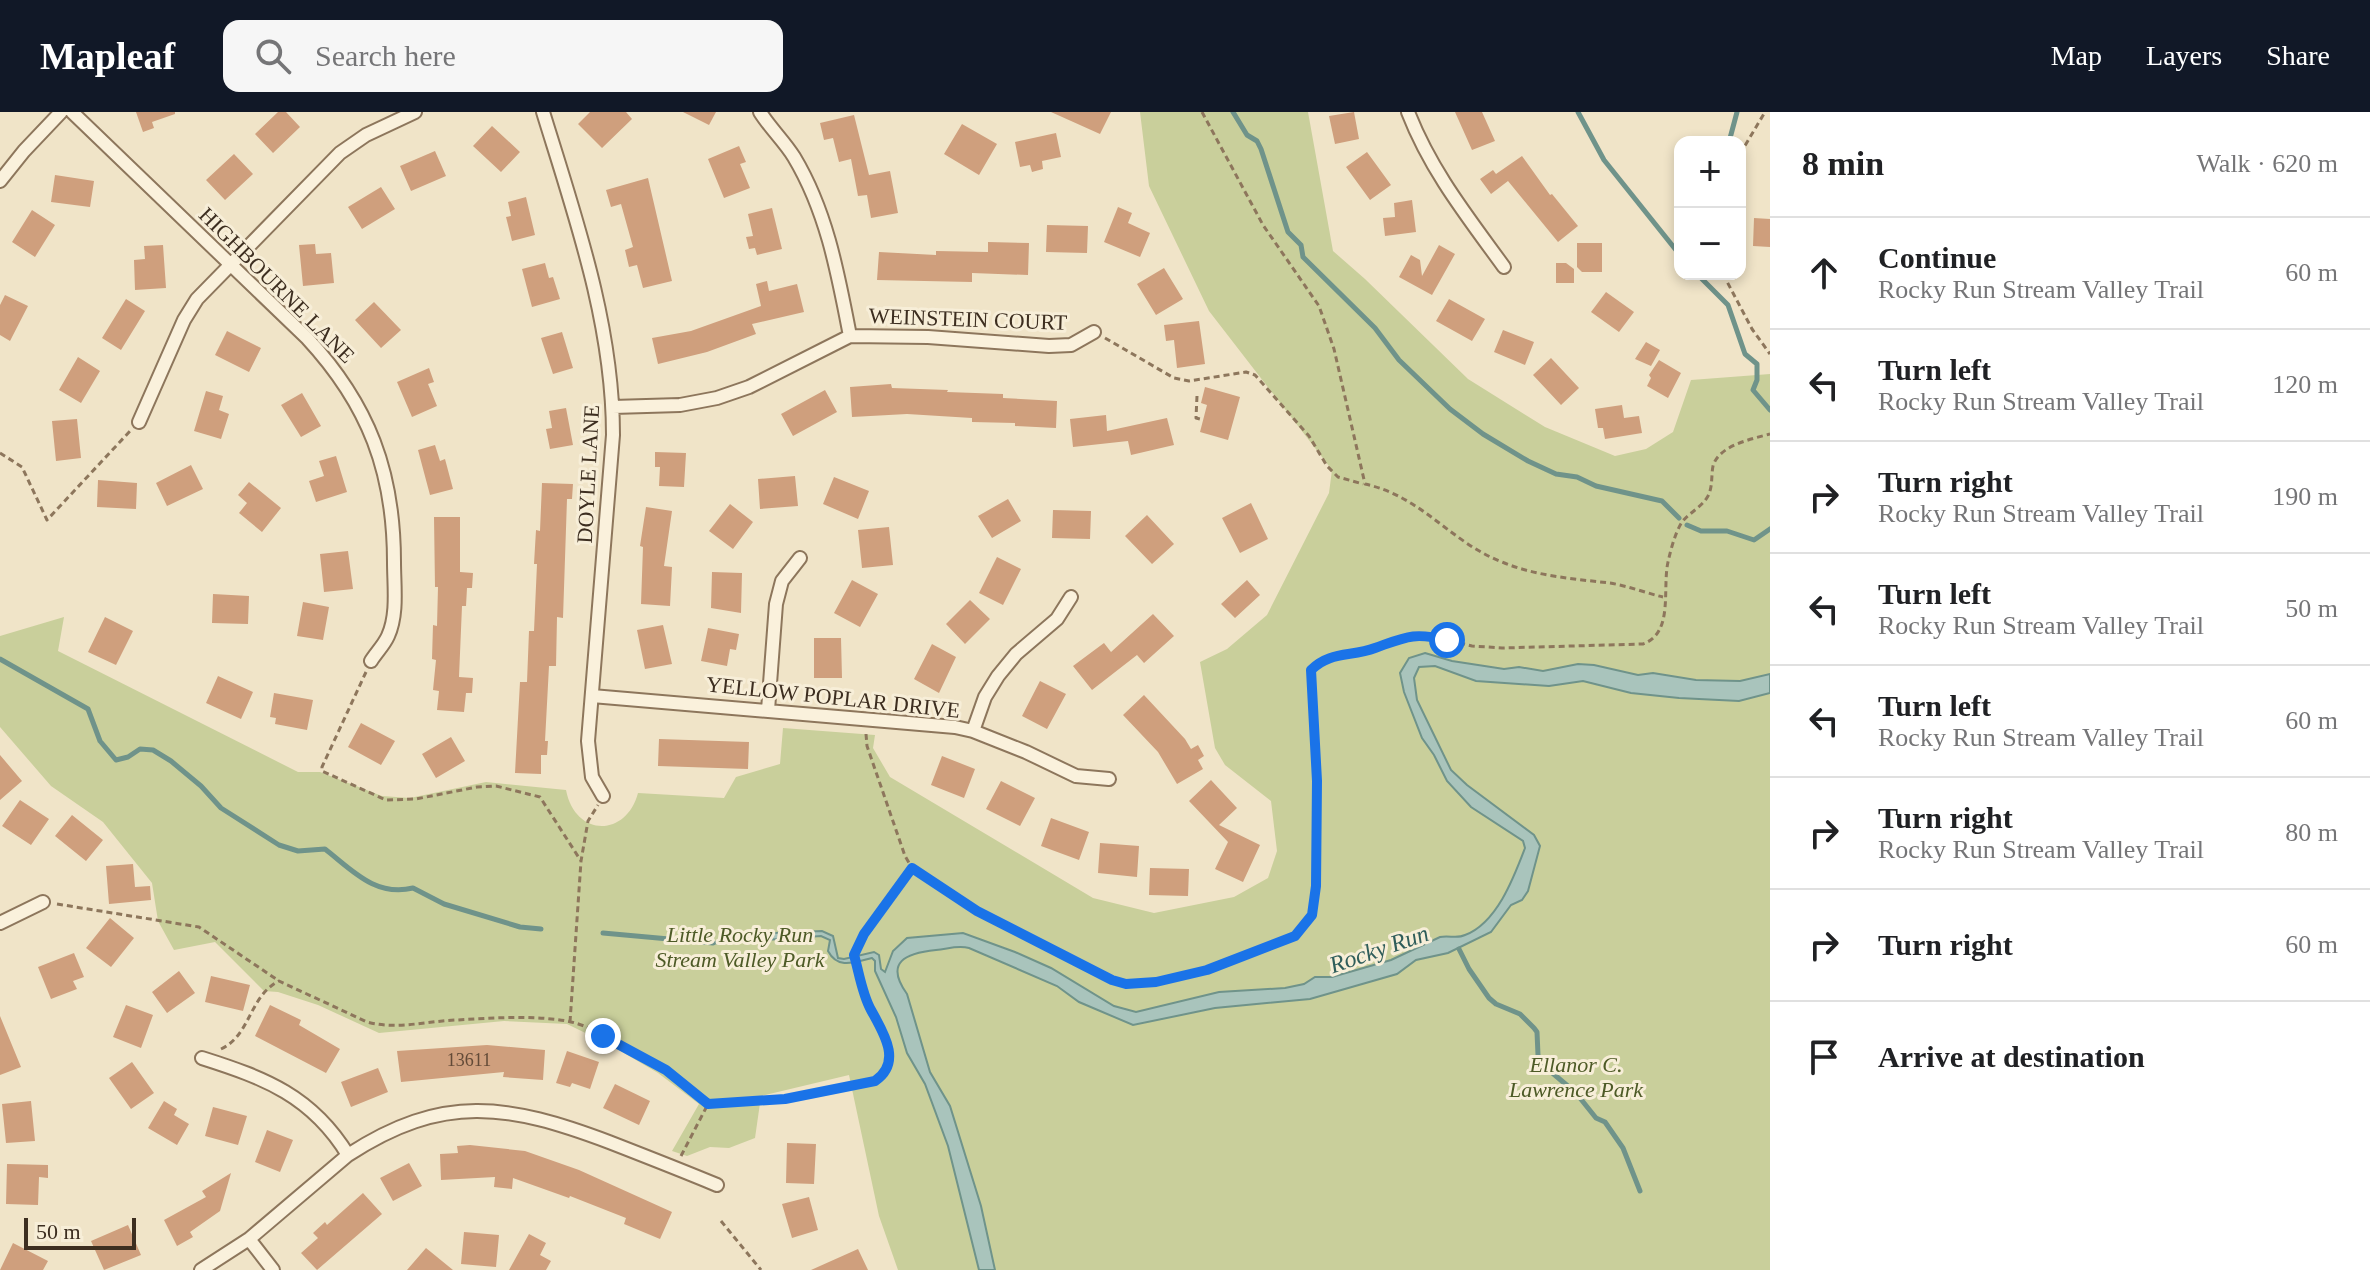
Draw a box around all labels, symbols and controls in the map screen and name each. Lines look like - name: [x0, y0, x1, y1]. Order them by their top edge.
- search box: [223, 20, 783, 92]
- icon: search: [251, 34, 295, 78]
- text: Mapleaf: [40, 35, 175, 77]
- text: Search here: [315, 39, 456, 72]
- text: Map: [2051, 40, 2102, 71]
- text: Layers: [2146, 40, 2222, 71]
- text: Share: [2266, 40, 2330, 71]
- map controls: [1674, 136, 1746, 280]
- button: +: [1674, 136, 1746, 208]
- text: 8 min: [1802, 145, 1884, 182]
- text: Walk · 620 m: [2196, 149, 2338, 178]
- street label: HIGHBOURNE LANE: [194, 202, 360, 368]
- button: −: [1674, 208, 1746, 280]
- text: Continue: [1878, 241, 1996, 274]
- icon: ahead: [1802, 251, 1846, 295]
- text: 60 m: [2285, 258, 2338, 287]
- text: Rocky Run Stream Valley Trail: [1878, 275, 2204, 304]
- street label: WEINSTEIN COURT: [868, 303, 1068, 335]
- text: Turn left: [1878, 353, 1991, 386]
- icon: left: [1802, 363, 1846, 407]
- text: 120 m: [2272, 370, 2338, 399]
- text: Rocky Run Stream Valley Trail: [1878, 387, 2204, 416]
- street label: DOYLE LANE: [572, 404, 604, 544]
- text: Turn right: [1878, 465, 2013, 498]
- icon: right: [1802, 475, 1846, 519]
- text: 190 m: [2272, 482, 2338, 511]
- text: Rocky Run Stream Valley Trail: [1878, 499, 2204, 528]
- text: Turn left: [1878, 577, 1991, 610]
- icon: left: [1802, 587, 1846, 631]
- text: 50 m: [2285, 594, 2338, 623]
- text: Rocky Run Stream Valley Trail: [1878, 611, 2204, 640]
- route start: [1429, 622, 1465, 658]
- street label: YELLOW POPLAR DRIVE: [705, 671, 961, 723]
- text: Turn left: [1878, 689, 1991, 722]
- icon: left: [1802, 699, 1846, 743]
- text: 60 m: [2285, 706, 2338, 735]
- text: Rocky Run Stream Valley Trail: [1878, 723, 2204, 752]
- text: Turn right: [1878, 801, 2013, 834]
- icon: right: [1802, 811, 1846, 855]
- text: 80 m: [2285, 818, 2338, 847]
- text: Rocky Run Stream Valley Trail: [1878, 835, 2204, 864]
- water label: Rocky Run: [1325, 920, 1432, 978]
- park label: Little Rocky Run Stream Valley Park: [655, 922, 826, 972]
- icon: right: [1802, 923, 1846, 967]
- text: Turn right: [1878, 928, 2013, 961]
- text: 60 m: [2285, 930, 2338, 959]
- route end: [585, 1018, 621, 1054]
- icon: arrive: [1802, 1035, 1846, 1079]
- text: Arrive at destination: [1878, 1040, 2145, 1073]
- house number: 13611: [447, 1050, 491, 1070]
- park label: Ellanor C. Lawrence Park: [1508, 1052, 1644, 1102]
- scale bar: [24, 1214, 136, 1250]
- text: 50 m: [36, 1219, 81, 1244]

